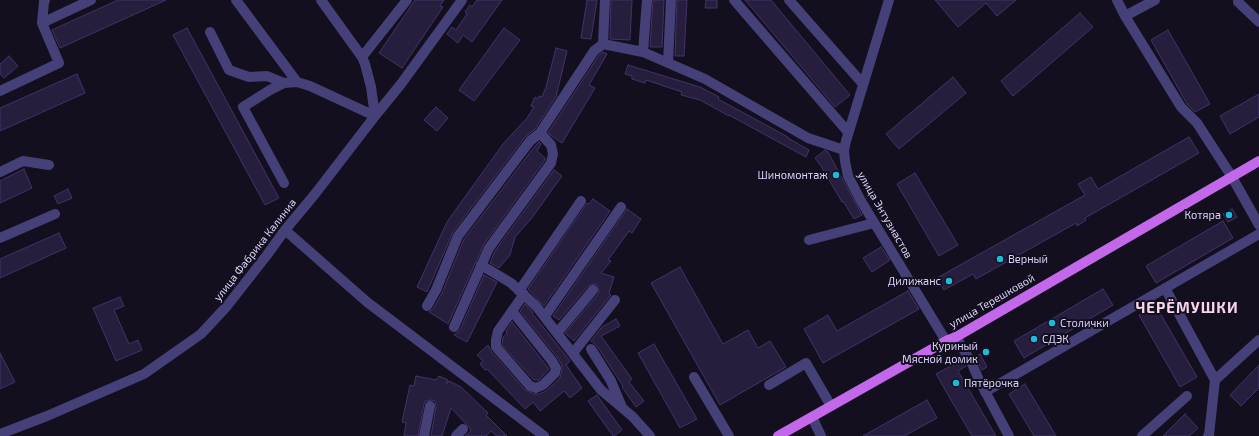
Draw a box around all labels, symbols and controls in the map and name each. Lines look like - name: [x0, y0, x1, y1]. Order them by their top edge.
- place label: Шиномонтаж: [758, 168, 828, 182]
- street label: улица Энтузиастов: [855, 169, 915, 261]
- marker: Шиномонтаж: [831, 170, 841, 180]
- street label: улица Фабрика Калиниа: [211, 196, 299, 304]
- place label: Котяра: [1184, 208, 1221, 222]
- marker: Котяра: [1224, 210, 1234, 220]
- place label: Верный: [1008, 252, 1048, 266]
- marker: Верный: [995, 254, 1005, 264]
- street label: улица Терешковой: [947, 271, 1037, 331]
- place label: Дилижанс: [888, 274, 941, 288]
- marker: Дилижанс: [944, 276, 954, 286]
- district label: ЧЕРЁМУШКИ: [1135, 299, 1239, 317]
- place label: Столички: [1060, 316, 1109, 330]
- marker: Столички: [1047, 318, 1057, 328]
- place label: СДЭК: [1042, 332, 1069, 346]
- marker: СДЭК: [1029, 334, 1039, 344]
- place label: Куриный Мясной домик: [902, 339, 978, 365]
- marker: Куриный Мясной домик: [981, 347, 991, 357]
- place label: Пятёрочка: [964, 376, 1019, 390]
- marker: Пятёрочка: [951, 378, 961, 388]

